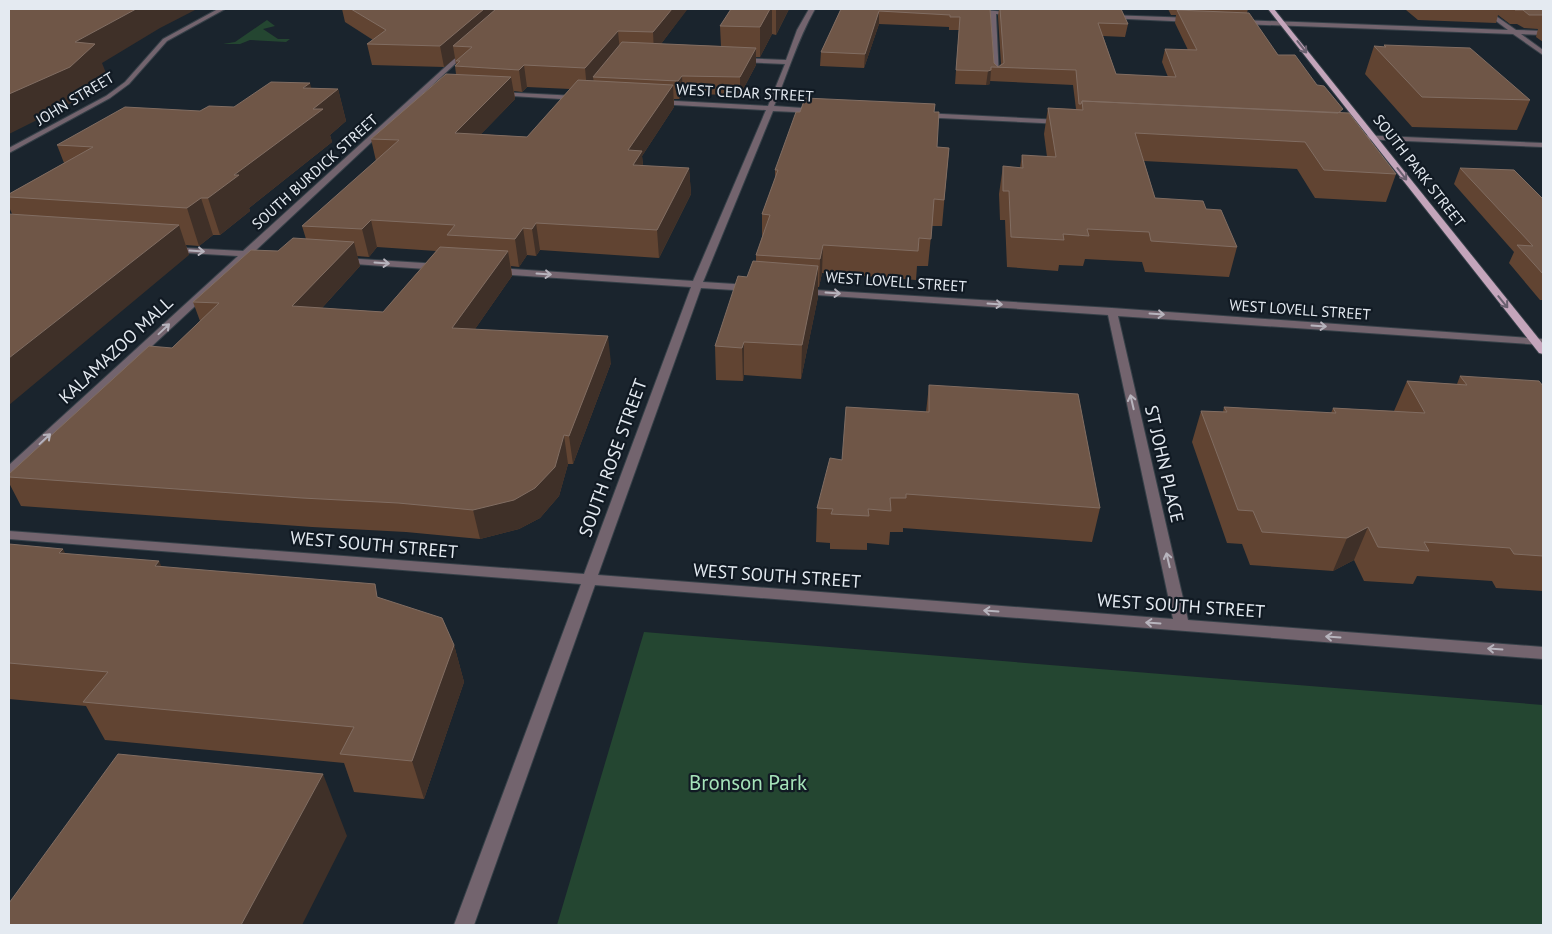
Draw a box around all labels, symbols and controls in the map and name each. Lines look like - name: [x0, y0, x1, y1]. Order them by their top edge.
- one-way arrow: [1296, 40, 1307, 53]
- street label: JOHN STREET: [31, 67, 118, 130]
- street label: WEST CEDAR STREET: [676, 79, 815, 106]
- street label: SOUTH BURDICK STREET: [248, 110, 382, 233]
- street label: SOUTH PARK STREET: [1369, 111, 1470, 231]
- one-way arrow: [1397, 168, 1408, 181]
- one-way arrow: [189, 246, 205, 255]
- one-way arrow: [374, 259, 390, 268]
- street label: WEST LOVELL STREET: [825, 267, 968, 296]
- one-way arrow: [536, 270, 552, 279]
- one-way arrow: [824, 289, 840, 298]
- street label: KALAMAZOO MALL: [54, 291, 177, 408]
- street label: WEST LOVELL STREET: [1229, 295, 1372, 324]
- one-way arrow: [1498, 295, 1509, 308]
- one-way arrow: [986, 299, 1002, 308]
- one-way arrow: [1149, 310, 1165, 319]
- one-way arrow: [1311, 322, 1327, 331]
- one-way arrow: [158, 323, 171, 335]
- street label: SOUTH ROSE STREET: [573, 376, 652, 540]
- one-way arrow: [1127, 394, 1136, 410]
- street label: ST JOHN PLACE: [1140, 403, 1189, 525]
- one-way arrow: [38, 433, 51, 444]
- street label: WEST SOUTH STREET: [289, 526, 459, 563]
- one-way arrow: [1163, 553, 1172, 569]
- street label: WEST SOUTH STREET: [692, 558, 862, 593]
- street label: WEST SOUTH STREET: [1096, 588, 1266, 623]
- one-way arrow: [983, 606, 999, 615]
- one-way arrow: [1145, 618, 1161, 627]
- one-way arrow: [1325, 632, 1341, 641]
- one-way arrow: [1487, 645, 1503, 654]
- park label: Bronson Park: [689, 769, 807, 796]

